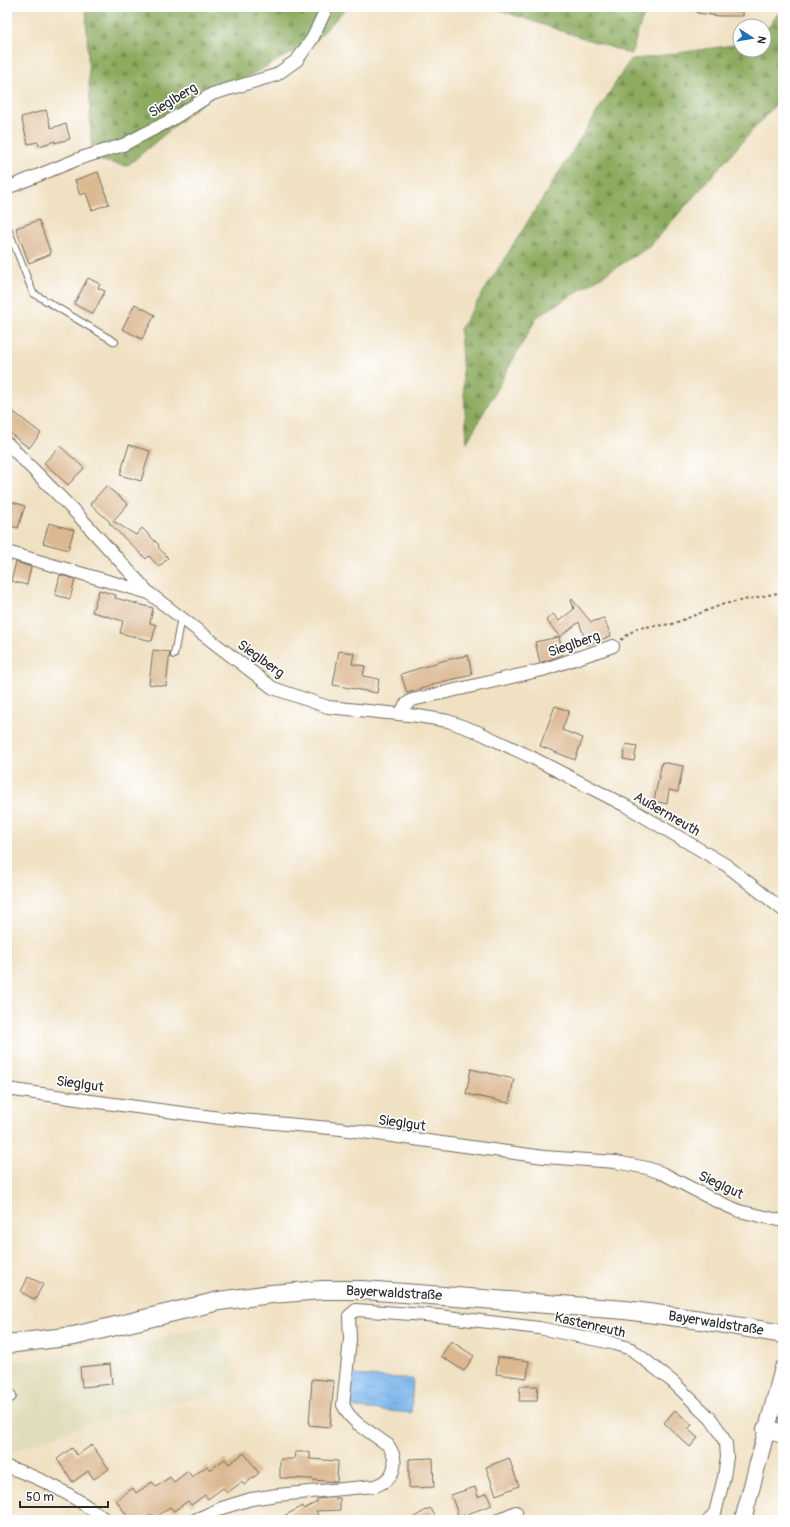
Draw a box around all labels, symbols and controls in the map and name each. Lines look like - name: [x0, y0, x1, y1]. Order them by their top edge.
- north arrow: [732, 18, 772, 58]
- text: N: [754, 35, 768, 46]
- street label: Sieglberg: [146, 79, 200, 121]
- street label: Sieglberg: [546, 627, 602, 661]
- street label: Sieglberg: [234, 636, 288, 682]
- street label: Außernreuth: [631, 788, 703, 840]
- street label: Sieglgut: [55, 1072, 105, 1096]
- street label: Sieglgut: [377, 1111, 427, 1135]
- street label: Sieglgut: [696, 1167, 747, 1203]
- street label: Bayerwaldstraße: [345, 1282, 443, 1304]
- street label: Bayerwaldstraße: [667, 1307, 765, 1339]
- street label: Kastenreuth: [553, 1309, 627, 1341]
- scale bar: [20, 1483, 108, 1509]
- text: 50 m: [26, 1490, 54, 1505]

